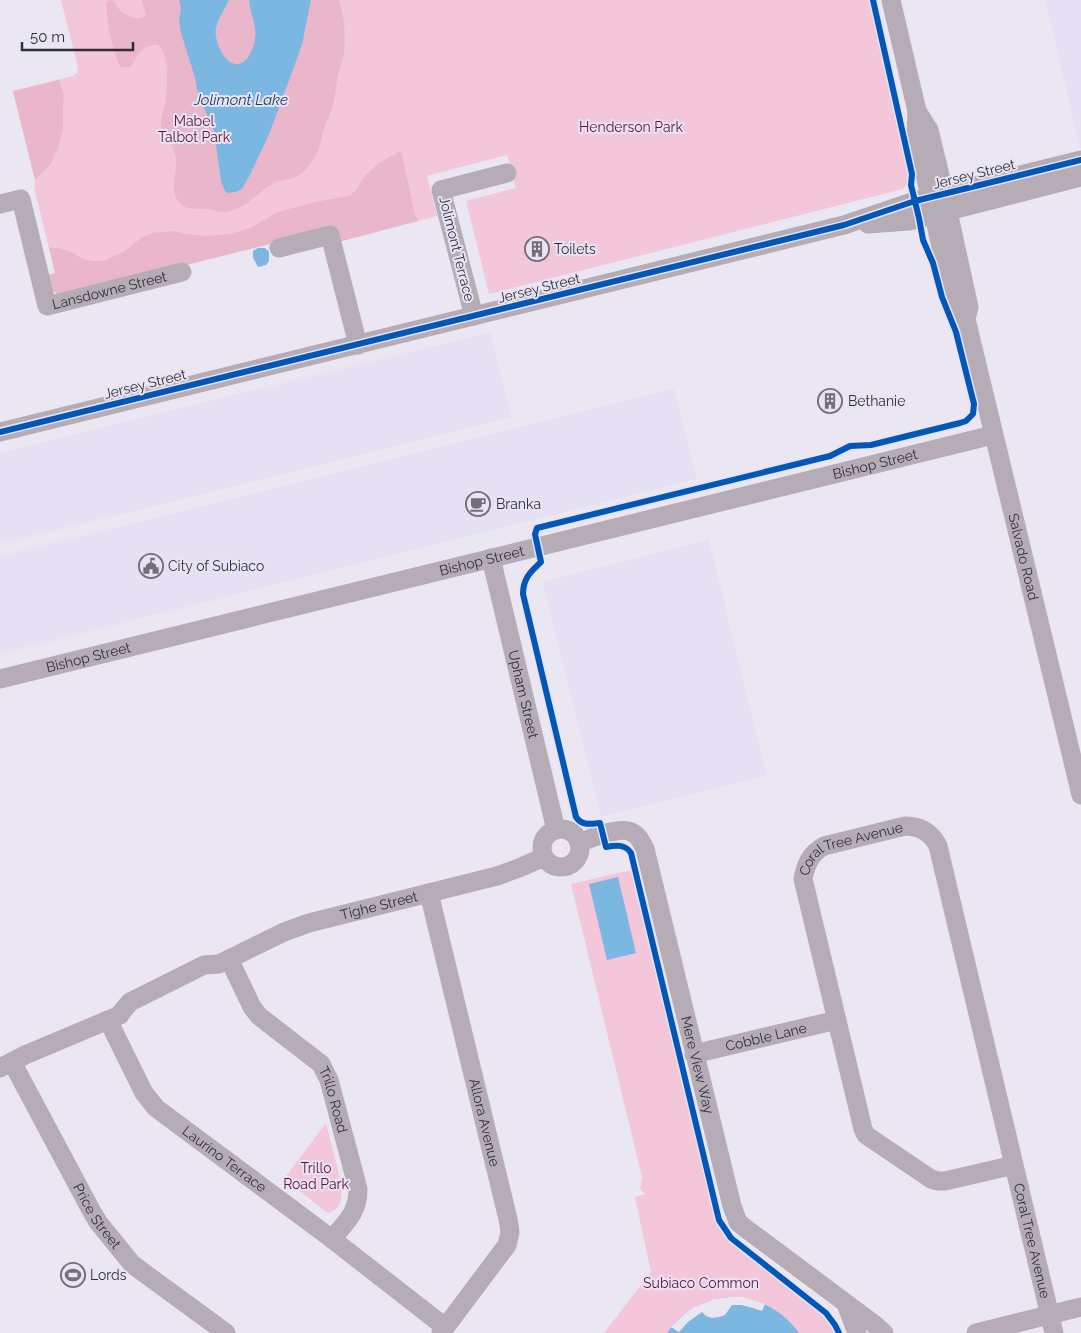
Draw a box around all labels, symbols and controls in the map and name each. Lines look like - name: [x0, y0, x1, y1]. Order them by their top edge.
- scale bar: [22, 20, 134, 52]
- text: 50 m: [30, 28, 65, 46]
- water label: Jolimont Lake: [193, 91, 288, 109]
- park label: Mabel Talbot Park: [158, 113, 231, 145]
- park label: Henderson Park: [579, 119, 684, 135]
- street label: Jersey Street: [931, 156, 1017, 192]
- street label: Jolimont Terrace: [436, 195, 478, 303]
- building icon: Toilets: [524, 236, 550, 262]
- place label: Toilets: [554, 241, 596, 257]
- street label: Lansdowne Street: [50, 268, 169, 312]
- street label: Jersey Street: [496, 270, 582, 306]
- street label: Jersey Street: [102, 366, 188, 402]
- building icon: Bethanie: [817, 388, 843, 414]
- place label: Bethanie: [848, 393, 905, 409]
- street label: Bishop Street: [831, 446, 919, 482]
- cafe icon: Branka: [465, 491, 491, 517]
- place label: Branka: [496, 496, 541, 512]
- street label: Salvado Road: [1005, 512, 1042, 602]
- street label: Bishop Street: [438, 542, 526, 579]
- public building icon: City of Subiaco: [138, 553, 164, 579]
- place label: City of Subiaco: [168, 558, 264, 574]
- street label: Bishop Street: [44, 639, 133, 675]
- street label: Upham Street: [505, 648, 542, 740]
- street label: Coral Tree Avenue: [796, 819, 904, 877]
- street label: Tighe Street: [339, 888, 420, 923]
- street label: Mere View Way: [678, 1014, 717, 1116]
- street label: Cobble Lane: [724, 1019, 808, 1054]
- street label: Trillo Road: [316, 1064, 351, 1135]
- street label: Allora Avenue: [466, 1077, 503, 1168]
- street label: Laurino Terrace: [179, 1123, 270, 1195]
- park label: Trillo Road Park: [283, 1160, 349, 1192]
- street label: Price Street: [70, 1180, 124, 1252]
- street label: Coral Tree Avenue: [1011, 1182, 1053, 1300]
- sports icon: Lords: [60, 1262, 86, 1288]
- place label: Lords: [90, 1267, 127, 1283]
- park label: Subiaco Common: [643, 1275, 759, 1291]

